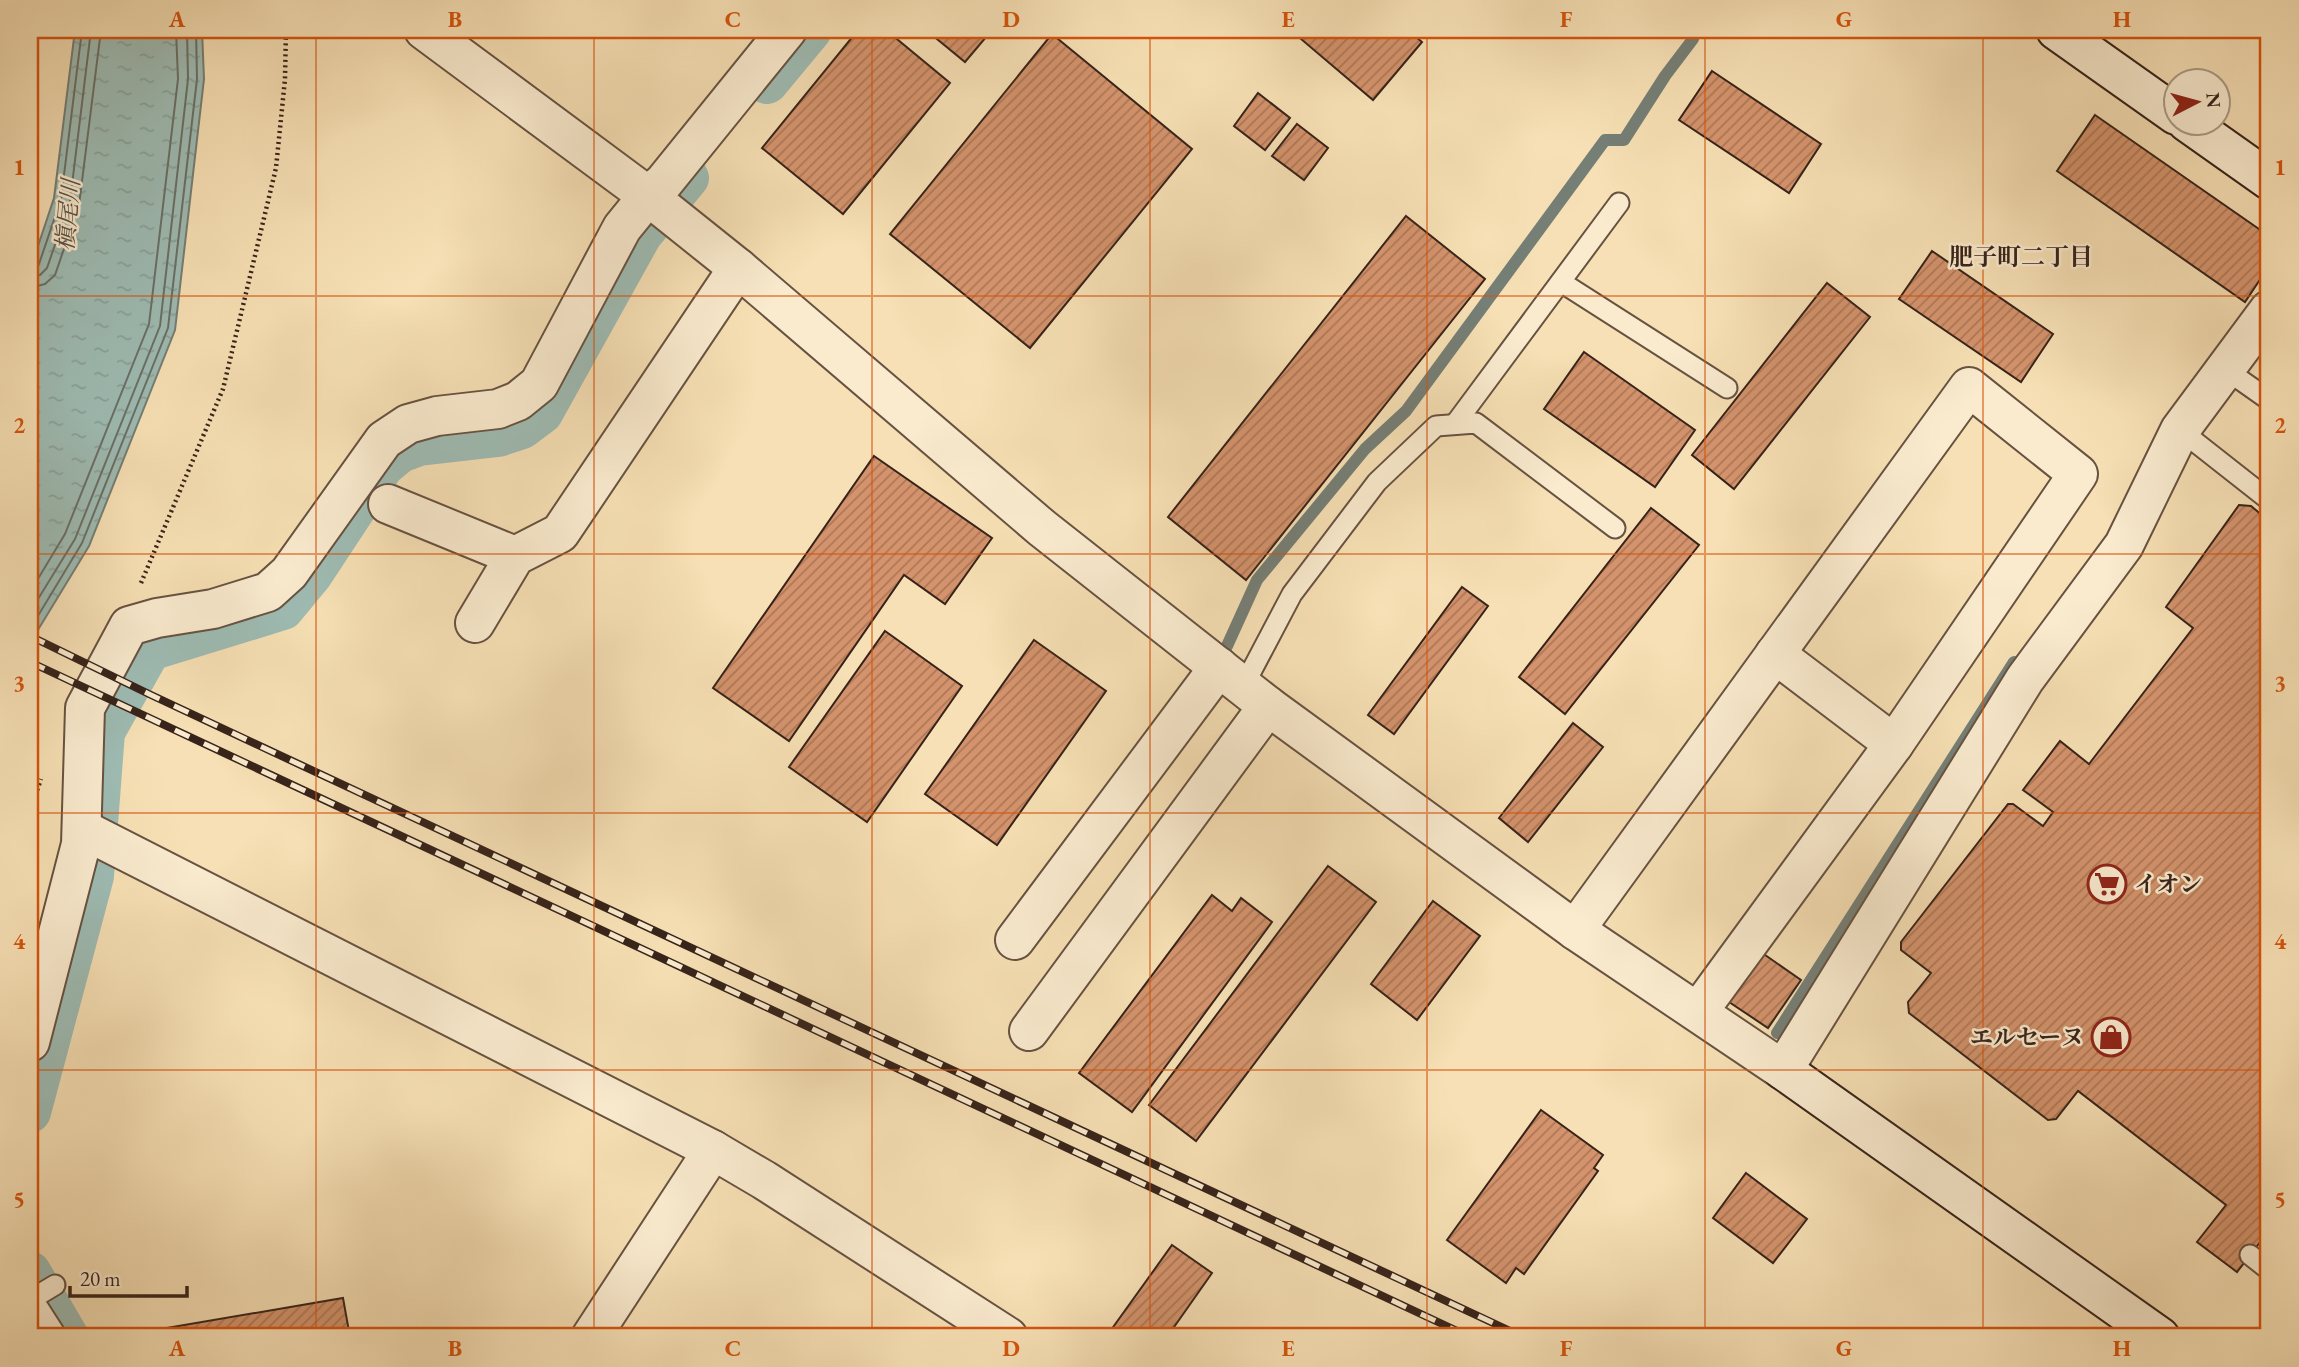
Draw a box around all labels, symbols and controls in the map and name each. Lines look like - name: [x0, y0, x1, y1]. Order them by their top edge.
- text: A: [168, 4, 186, 34]
- text: B: [448, 4, 462, 34]
- text: C: [725, 4, 741, 34]
- text: D: [1002, 4, 1020, 34]
- text: E: [1281, 4, 1295, 34]
- text: F: [1560, 4, 1573, 34]
- text: G: [1836, 4, 1852, 34]
- text: H: [2113, 4, 2131, 34]
- north arrow: [2162, 66, 2232, 136]
- text: N: [2200, 91, 2227, 110]
- text: 1: [13, 152, 25, 182]
- text: 1: [2274, 152, 2286, 182]
- water label: 槇尾川: [49, 175, 86, 252]
- district label: 肥子町二丁目: [1949, 241, 2093, 272]
- text: 2: [13, 410, 25, 440]
- text: 2: [2274, 410, 2286, 440]
- text: 3: [13, 668, 25, 698]
- text: 3: [2274, 668, 2286, 698]
- supermarket icon: イオン: [2086, 863, 2128, 905]
- place label: イオン: [2134, 869, 2202, 899]
- text: 4: [13, 926, 26, 956]
- text: 4: [2274, 926, 2287, 956]
- shop icon: エルセーヌ: [2090, 1016, 2132, 1058]
- place label: エルセーヌ: [1970, 1022, 2084, 1052]
- text: 5: [13, 1184, 25, 1214]
- text: 5: [2274, 1184, 2286, 1214]
- scale bar: [70, 1255, 187, 1299]
- text: 20 m: [80, 1265, 121, 1292]
- text: A: [168, 1333, 186, 1363]
- text: B: [448, 1333, 462, 1363]
- text: C: [725, 1333, 741, 1363]
- text: D: [1002, 1333, 1020, 1363]
- text: E: [1281, 1333, 1295, 1363]
- text: F: [1560, 1333, 1573, 1363]
- text: G: [1836, 1333, 1852, 1363]
- text: H: [2113, 1333, 2131, 1363]

